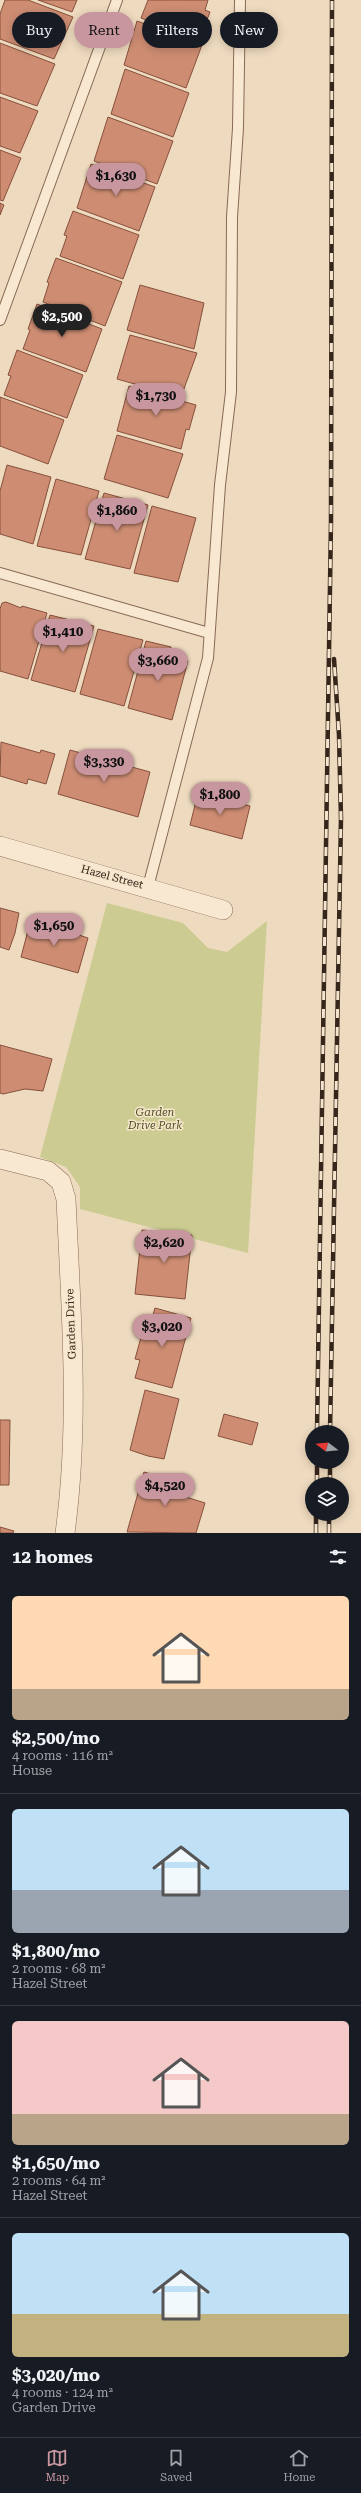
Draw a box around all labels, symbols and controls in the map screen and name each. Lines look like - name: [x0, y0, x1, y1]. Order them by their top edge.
- chip: Buy: [12, 12, 66, 48]
- chip: Rent: [74, 12, 134, 48]
- chip: Filters: [142, 12, 212, 48]
- chip: New: [220, 12, 278, 48]
- pin: $1,630: [83, 163, 149, 197]
- text: $1,630: [96, 168, 136, 183]
- pin: $2,500: [29, 304, 95, 338]
- text: $2,500: [42, 309, 82, 324]
- pin: $1,730: [123, 383, 189, 417]
- text: $1,730: [136, 388, 176, 403]
- pin: $1,860: [84, 498, 150, 532]
- text: $1,860: [97, 503, 137, 518]
- pin: $1,410: [30, 619, 96, 653]
- text: $1,410: [43, 624, 83, 639]
- pin: $3,660: [125, 648, 191, 682]
- text: $3,660: [138, 653, 178, 668]
- pin: $3,330: [71, 749, 137, 783]
- text: $3,330: [84, 754, 124, 769]
- pin: $1,800: [187, 782, 253, 816]
- text: $1,800: [200, 787, 240, 802]
- street label: Hazel Street: [79, 862, 145, 892]
- pin: $1,650: [21, 913, 87, 947]
- text: $1,650: [34, 918, 74, 933]
- park label: Garden Drive Park: [127, 1106, 182, 1132]
- pin: $2,620: [131, 1230, 197, 1264]
- text: $2,620: [144, 1235, 184, 1250]
- street label: Garden Drive: [63, 1288, 79, 1360]
- pin: $3,020: [129, 1314, 195, 1348]
- text: $3,020: [142, 1319, 182, 1334]
- north arrow: [305, 1425, 349, 1469]
- map controls: [305, 1425, 349, 1521]
- pin: $4,520: [132, 1473, 198, 1507]
- button: layers: [305, 1477, 349, 1521]
- text: $4,520: [145, 1478, 185, 1493]
- icon: filters: [327, 1546, 349, 1568]
- text: 12 homes: [12, 1547, 93, 1567]
- icon: home: [145, 1622, 217, 1694]
- text: $2,500/mo: [12, 1728, 100, 1748]
- text: 4 rooms · 116 m²: [12, 1748, 113, 1763]
- text: House: [12, 1763, 52, 1778]
- icon: home: [145, 1835, 217, 1907]
- text: $1,800/mo: [12, 1941, 100, 1961]
- text: 2 rooms · 68 m²: [12, 1961, 106, 1976]
- text: Hazel Street: [12, 1976, 87, 1991]
- icon: home: [145, 2047, 217, 2119]
- text: $1,650/mo: [12, 2153, 100, 2173]
- text: 2 rooms · 64 m²: [12, 2173, 106, 2188]
- text: Hazel Street: [12, 2188, 87, 2203]
- icon: home: [145, 2259, 217, 2331]
- text: $3,020/mo: [12, 2365, 100, 2385]
- text: 4 rooms · 124 m²: [12, 2385, 113, 2400]
- text: Garden Drive: [12, 2400, 96, 2415]
- tab: Map: [46, 2447, 69, 2484]
- tab: Saved: [160, 2447, 192, 2484]
- tab: Home: [283, 2447, 315, 2484]

